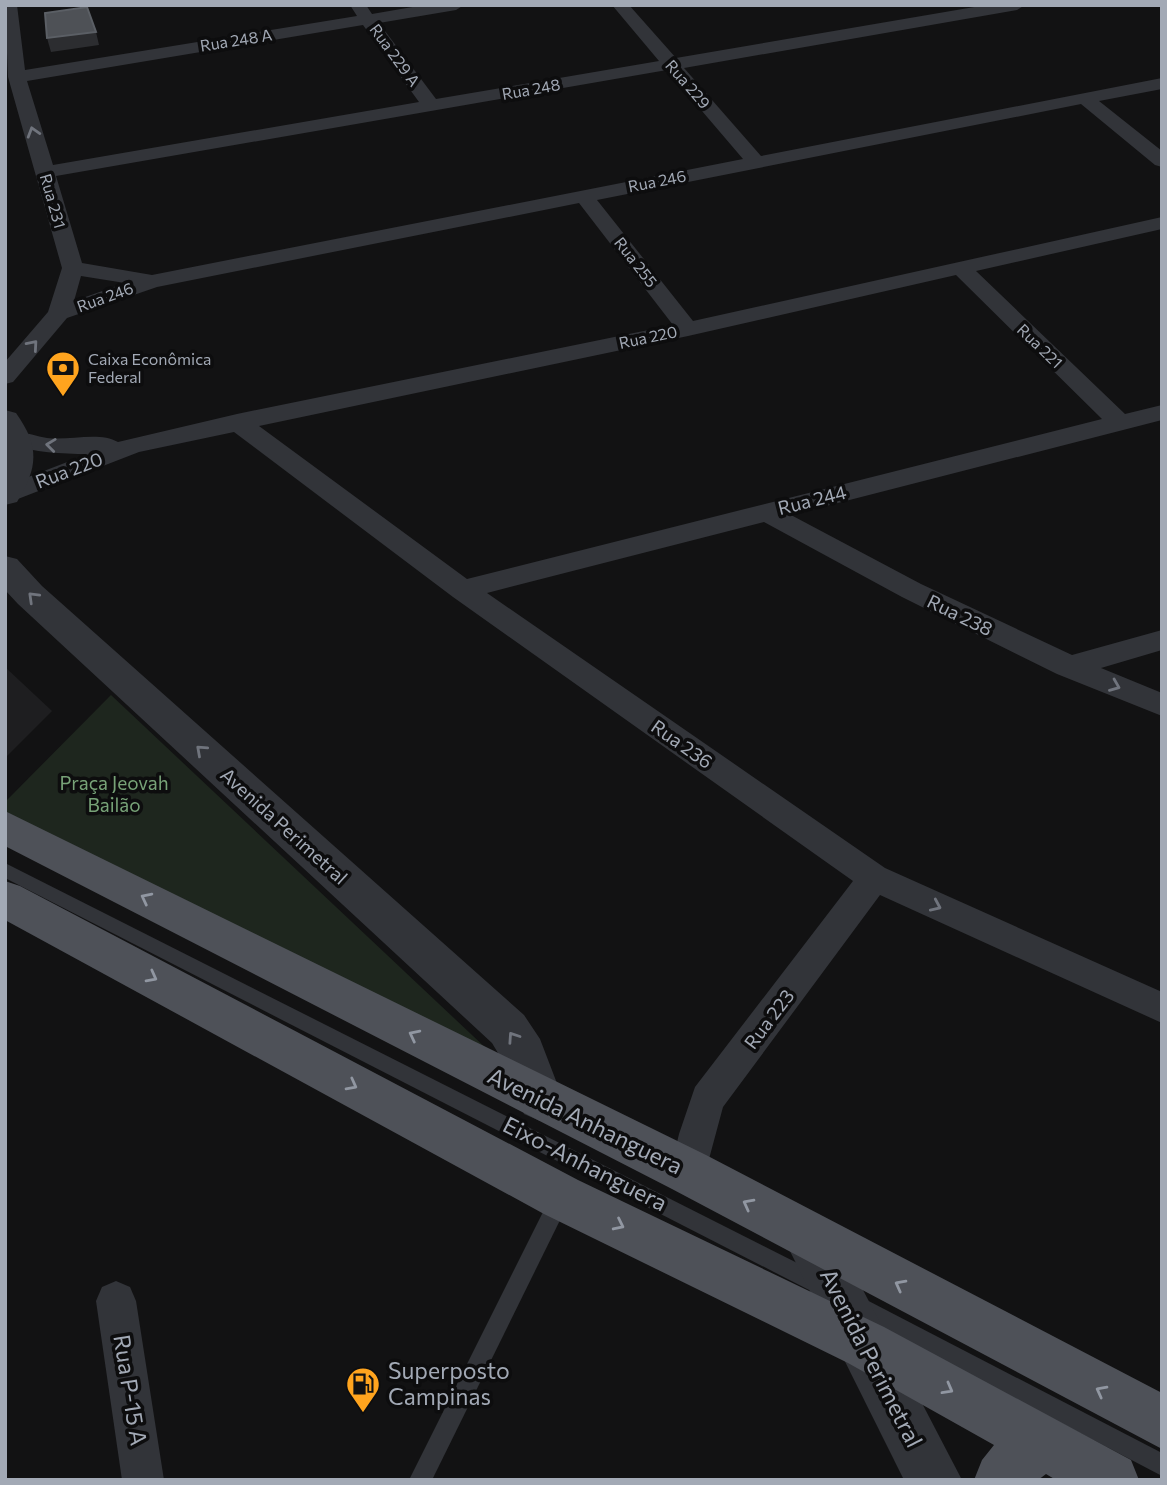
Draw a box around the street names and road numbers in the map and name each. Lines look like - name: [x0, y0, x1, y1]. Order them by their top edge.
- street label: Rua 229 A: [366, 20, 424, 90]
- street label: Rua 248 A: [198, 24, 273, 55]
- street label: Rua 229: [662, 55, 715, 112]
- street label: Rua 248: [500, 74, 562, 103]
- street label: Rua 246: [626, 166, 688, 195]
- street label: Rua 231: [37, 171, 70, 230]
- street label: Rua 255: [611, 233, 662, 290]
- street label: Rua 246: [74, 278, 136, 316]
- street label: Rua 221: [1014, 319, 1067, 372]
- street label: Rua 220: [617, 321, 679, 352]
- street label: Rua 220: [32, 446, 106, 493]
- street label: Rua 244: [775, 480, 849, 519]
- street label: Rua 238: [924, 589, 997, 640]
- street label: Rua 236: [647, 714, 717, 773]
- street label: Avenida Perimetral: [216, 763, 352, 889]
- street label: Rua 223: [739, 984, 798, 1053]
- street label: Avenida Anhanguera: [483, 1061, 687, 1179]
- street label: Eixo-Anhanguera: [499, 1110, 672, 1216]
- street label: Avenida Perimetral: [815, 1263, 929, 1452]
- street label: Rua P-15 A: [108, 1332, 154, 1447]

